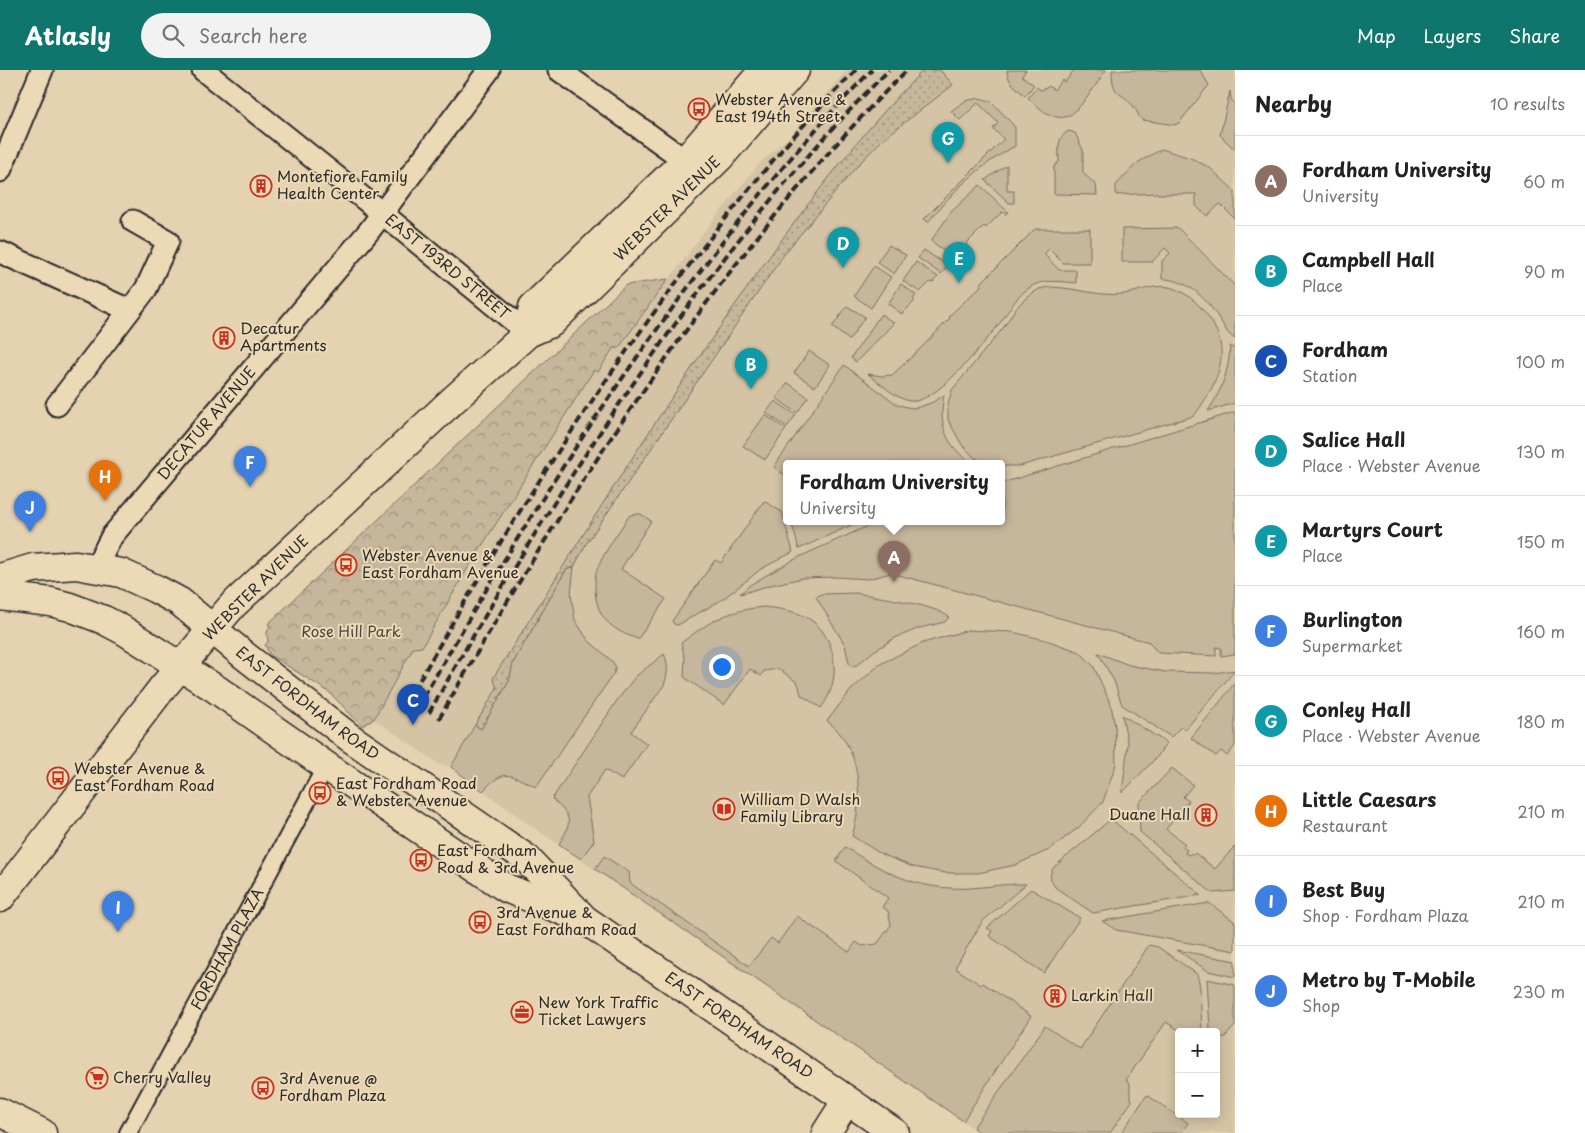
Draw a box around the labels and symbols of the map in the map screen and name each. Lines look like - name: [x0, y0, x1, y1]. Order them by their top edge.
- place label: Webster Avenue & East 194th Street: [715, 87, 847, 127]
- bus stop icon: Webster Avenue & East 194th Street: [687, 97, 711, 121]
- pin: G: [932, 122, 964, 163]
- street label: WEBSTER AVENUE: [608, 150, 725, 265]
- place label: Montefiore Family Health Center: [277, 164, 408, 204]
- building icon: Montefiore Family Health Center: [249, 174, 273, 198]
- street label: EAST 193RD STREET: [381, 207, 517, 325]
- pin: D: [827, 227, 859, 268]
- pin: E: [943, 242, 975, 283]
- place label: Decatur Apartments: [240, 316, 327, 356]
- building icon: Decatur Apartments: [212, 326, 236, 350]
- pin: B: [735, 348, 767, 389]
- street label: DECATUR AVENUE: [151, 361, 260, 485]
- pin: F: [234, 446, 266, 487]
- pin: H: [89, 460, 121, 501]
- pin: J: [14, 491, 46, 532]
- street label: WEBSTER AVENUE: [197, 529, 313, 645]
- pin: A: [878, 541, 910, 582]
- place label: Webster Avenue & East Fordham Avenue: [362, 543, 519, 583]
- bus stop icon: Webster Avenue & East Fordham Avenue: [334, 553, 358, 577]
- park label: Rose Hill Park: [301, 619, 401, 642]
- street label: EAST FORDHAM ROAD: [231, 640, 385, 765]
- your location: [709, 654, 735, 680]
- pin: C: [397, 684, 429, 725]
- place label: Webster Avenue & East Fordham Road: [74, 756, 215, 796]
- bus stop icon: Webster Avenue & East Fordham Road: [46, 766, 70, 790]
- place label: East Fordham Road & Webster Avenue: [336, 771, 477, 811]
- bus stop icon: East Fordham Road & Webster Avenue: [308, 781, 332, 805]
- place label: William D Walsh Family Library: [740, 787, 860, 827]
- library icon: William D Walsh Family Library: [712, 797, 736, 821]
- place label: Duane Hall: [1109, 802, 1190, 825]
- building icon: Duane Hall: [1194, 803, 1218, 827]
- place label: East Fordham Road & 3rd Avenue: [437, 838, 574, 878]
- bus stop icon: East Fordham Road & 3rd Avenue: [409, 848, 433, 872]
- street label: FORDHAM PLAZA: [184, 883, 268, 1013]
- pin: I: [102, 891, 134, 932]
- place label: 3rd Avenue & East Fordham Road: [496, 900, 637, 940]
- bus stop icon: 3rd Avenue & East Fordham Road: [468, 910, 492, 934]
- street label: EAST FORDHAM ROAD: [661, 965, 819, 1084]
- place label: Larkin Hall: [1071, 983, 1153, 1006]
- building icon: Larkin Hall: [1043, 984, 1067, 1008]
- place label: New York Traffic Ticket Lawyers: [538, 990, 659, 1030]
- office icon: New York Traffic Ticket Lawyers: [510, 1000, 534, 1024]
- place label: Cherry Valley: [113, 1065, 211, 1088]
- supermarket icon: Cherry Valley: [85, 1066, 109, 1090]
- place label: 3rd Avenue @ Fordham Plaza: [279, 1066, 386, 1106]
- bus stop icon: 3rd Avenue @ Fordham Plaza: [251, 1076, 275, 1100]

